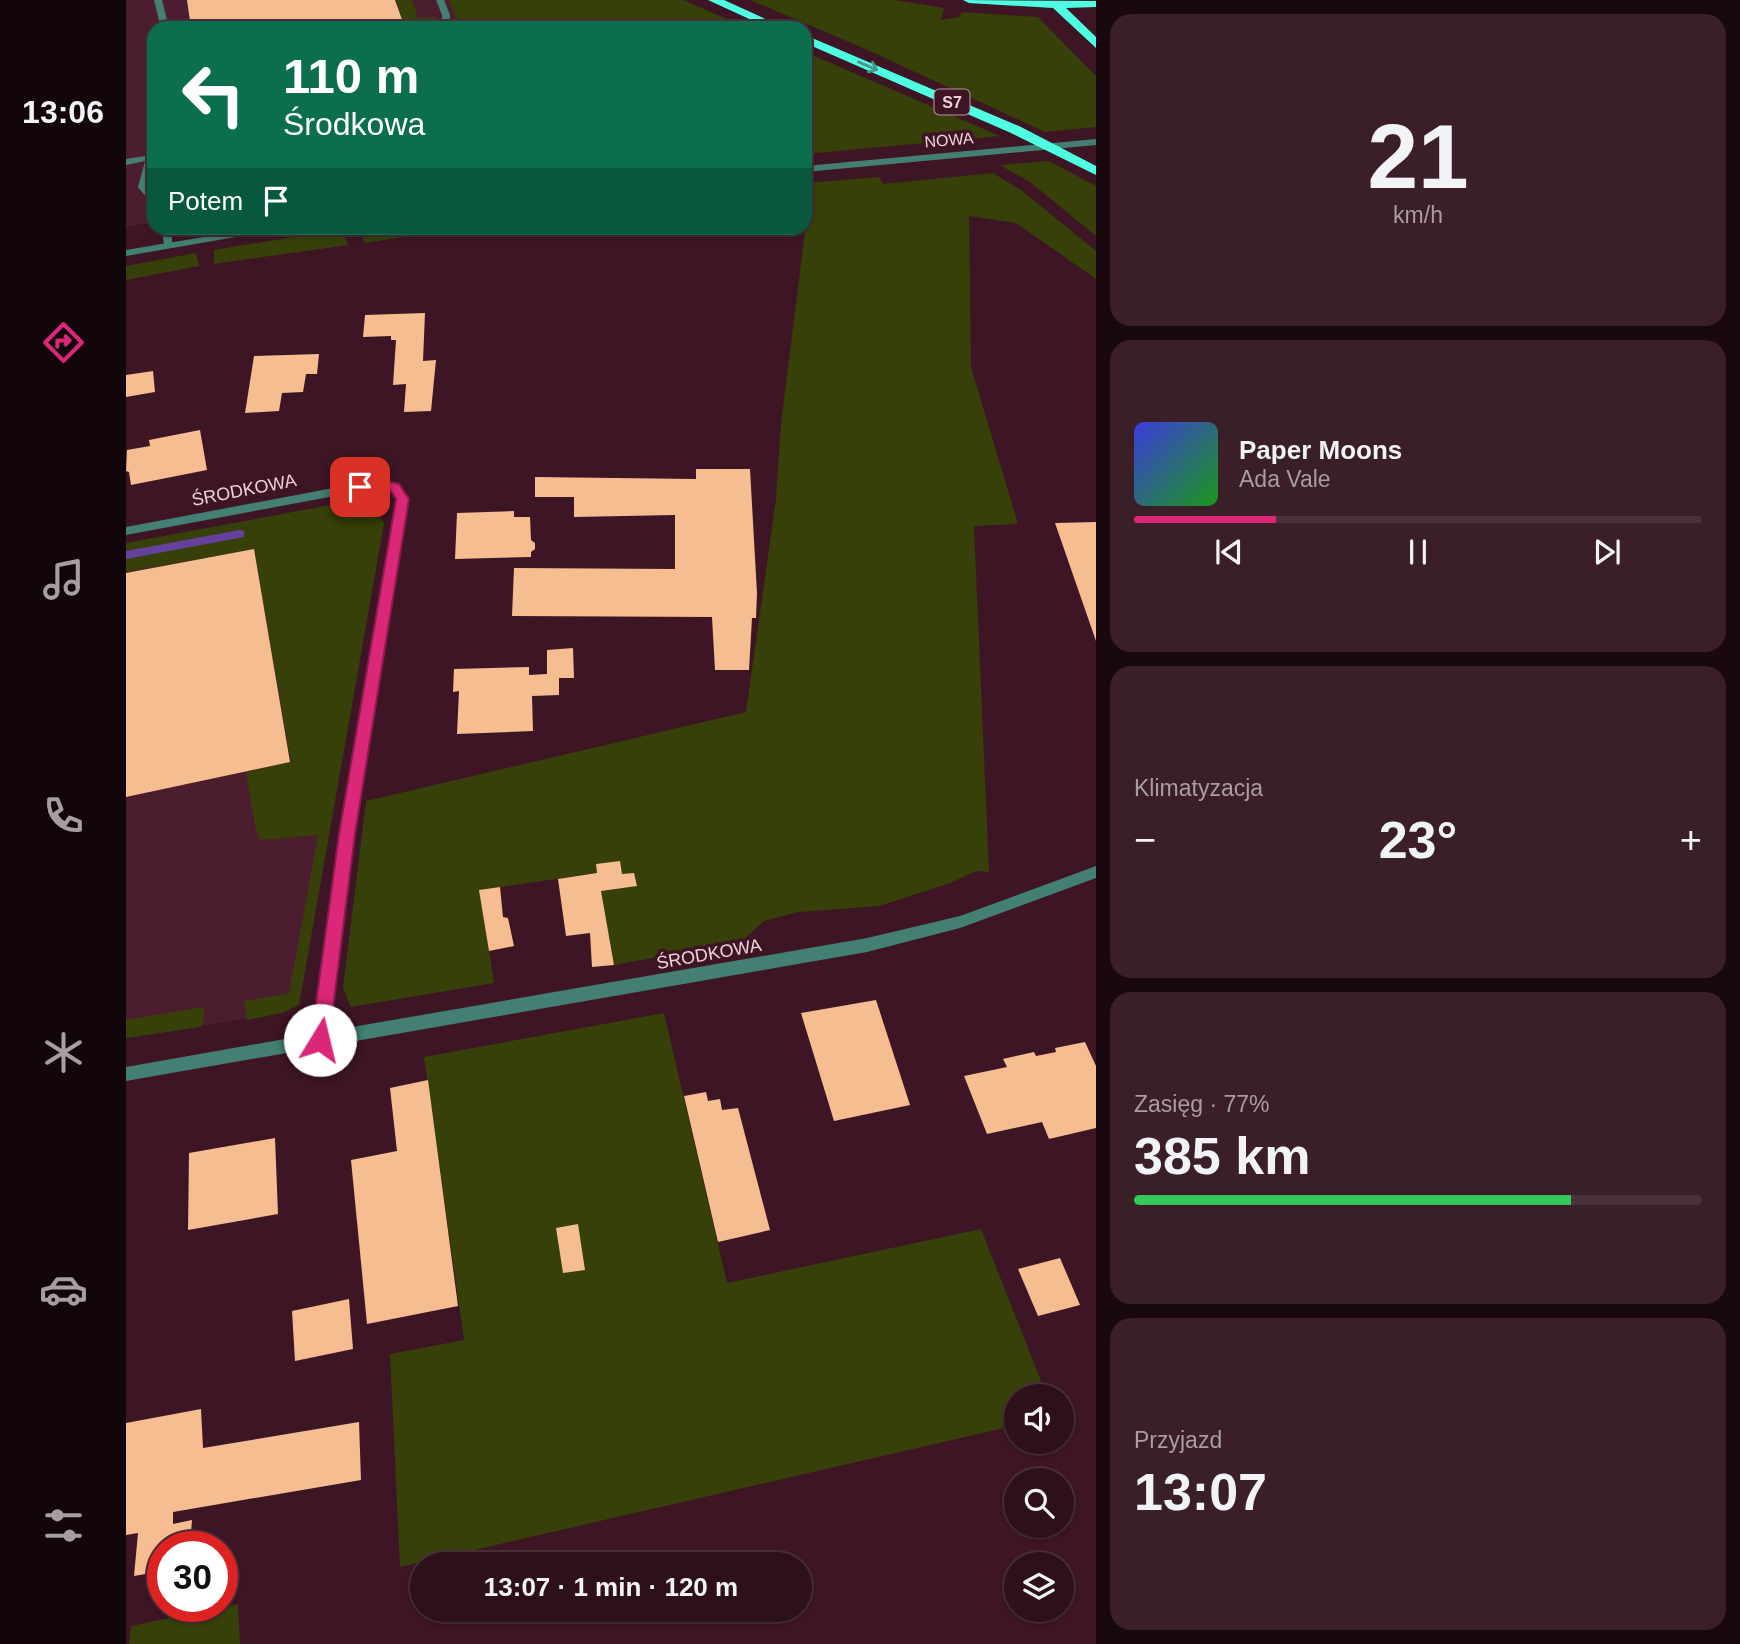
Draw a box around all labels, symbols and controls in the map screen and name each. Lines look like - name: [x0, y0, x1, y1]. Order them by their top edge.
- icon: left: [168, 49, 259, 140]
- text: 110 m: [283, 49, 419, 103]
- one-way arrow: [857, 60, 878, 73]
- road number: S7: [934, 90, 970, 114]
- text: 13:06: [22, 94, 104, 130]
- text: Środkowa: [283, 106, 425, 142]
- text: 21: [1367, 106, 1469, 207]
- street label: NOWA: [924, 129, 975, 151]
- icon: arrive: [257, 182, 295, 220]
- text: Potem: [168, 186, 243, 216]
- text: km/h: [1393, 202, 1443, 228]
- icon: directions: [39, 318, 88, 367]
- text: Paper Moons: [1239, 435, 1402, 465]
- pin: [330, 457, 390, 517]
- text: Ada Vale: [1239, 466, 1331, 492]
- icon: arrive: [341, 468, 379, 506]
- street label: ŚRODKOWA: [190, 469, 298, 510]
- icon: previous: [1210, 533, 1248, 571]
- icon: pause: [1399, 533, 1437, 571]
- icon: next: [1588, 533, 1626, 571]
- icon: music: [39, 555, 88, 604]
- text: Klimatyzacja: [1134, 775, 1263, 801]
- icon: phone: [39, 791, 88, 840]
- text: 23°: [1379, 811, 1457, 869]
- text: −: [1134, 819, 1156, 861]
- text: +: [1680, 819, 1702, 861]
- street label: ŚRODKOWA: [655, 934, 763, 973]
- position arrow: [283, 1003, 357, 1077]
- icon: climate: [39, 1028, 88, 1077]
- text: Zasięg · 77%: [1134, 1091, 1270, 1117]
- text: 385 km: [1134, 1127, 1310, 1185]
- icon: car: [39, 1265, 88, 1314]
- map controls: [1004, 1384, 1074, 1622]
- button: sound: [1004, 1384, 1074, 1454]
- text: Przyjazd: [1134, 1427, 1222, 1453]
- text: 13:07: [1134, 1463, 1267, 1521]
- button: search: [1004, 1468, 1074, 1538]
- icon: filters: [39, 1501, 88, 1550]
- speed limit sign: 30: [147, 1531, 238, 1622]
- button: layers: [1004, 1552, 1074, 1622]
- text: 13:07 · 1 min · 120 m: [484, 1572, 738, 1602]

